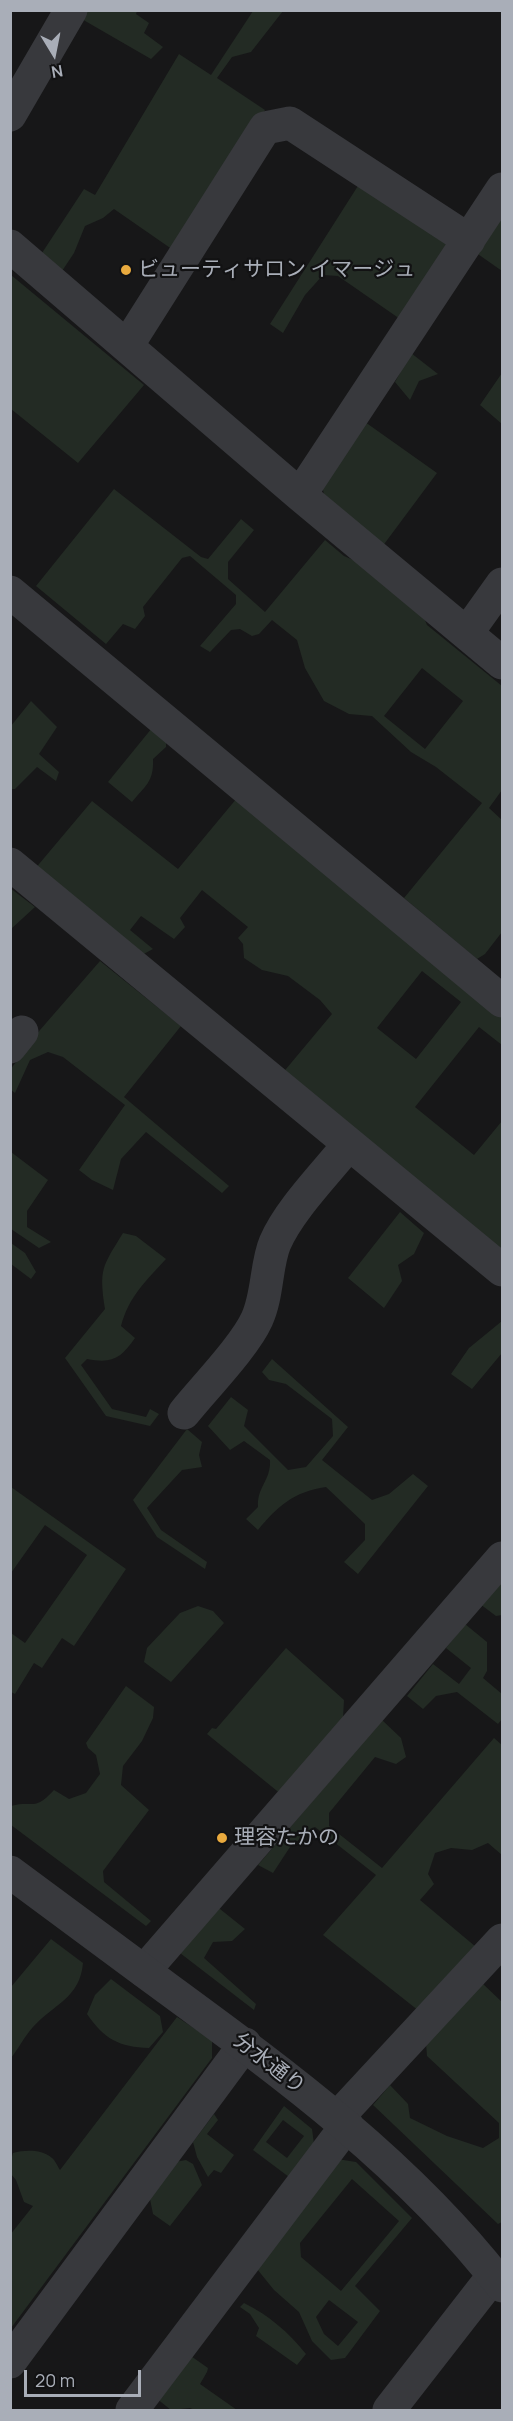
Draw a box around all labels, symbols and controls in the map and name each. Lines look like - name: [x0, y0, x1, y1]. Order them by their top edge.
- north arrow: [24, 24, 84, 84]
- text: N: [50, 60, 65, 84]
- place label: ビューティサロン イマージュ: [138, 257, 415, 283]
- marker: ビューティサロン イマージュ: [119, 263, 133, 277]
- place label: 理容たかの: [234, 1825, 339, 1851]
- marker: 理容たかの: [215, 1831, 229, 1845]
- street label: 分水通り: [228, 2028, 310, 2100]
- scale bar: [27, 2358, 144, 2396]
- text: 20 m: [35, 2368, 75, 2392]

